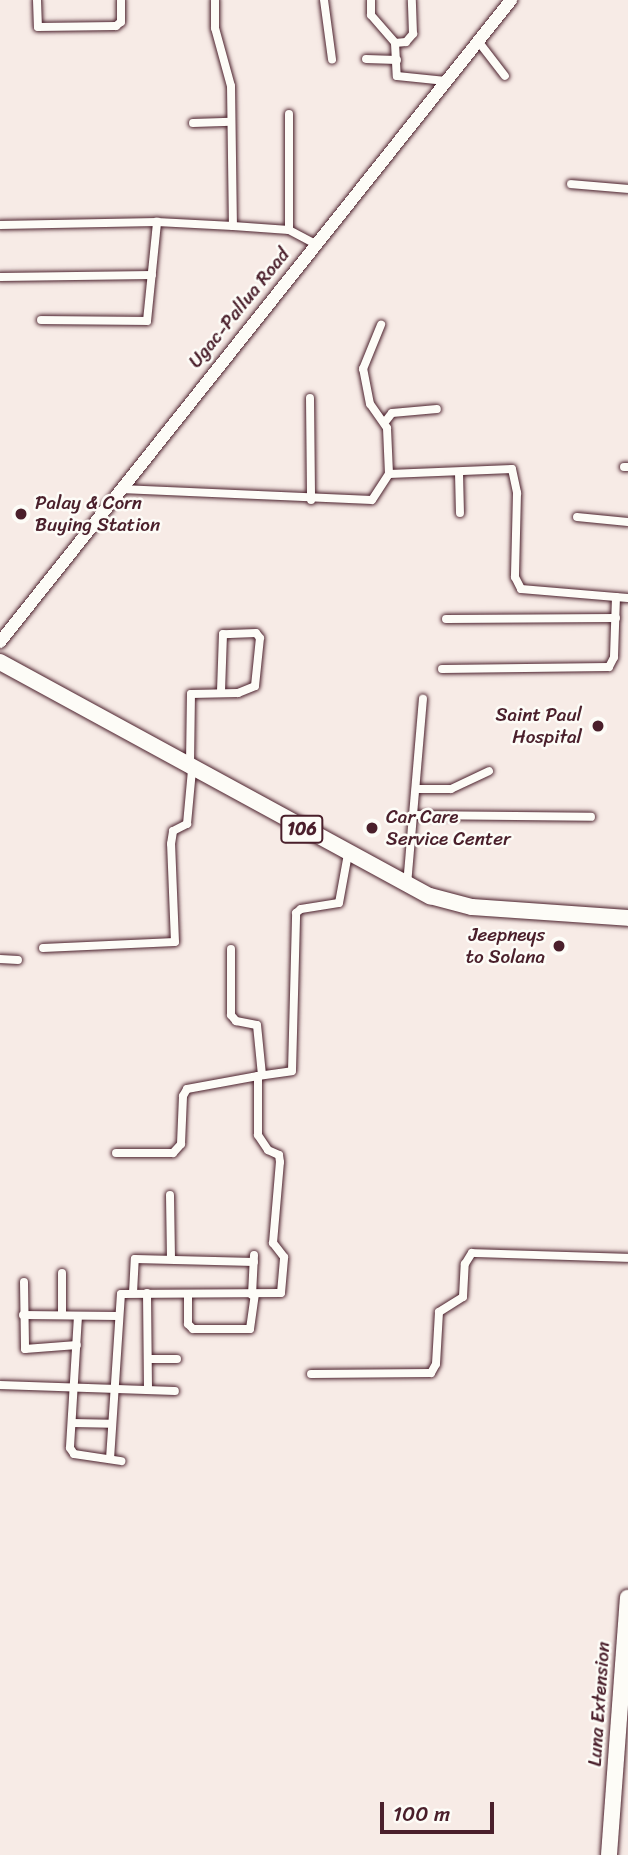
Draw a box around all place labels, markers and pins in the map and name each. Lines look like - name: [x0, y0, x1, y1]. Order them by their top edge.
- place label: Palay & Corn Buying Station: [35, 492, 160, 536]
- marker: Palay & Corn Buying Station: [13, 506, 29, 522]
- place label: Saint Paul Hospital: [495, 704, 582, 748]
- marker: Saint Paul Hospital: [588, 716, 608, 736]
- place label: Car Care Service Center: [386, 806, 511, 850]
- marker: Car Care Service Center: [364, 820, 380, 836]
- place label: Jeepneys to Solana: [466, 924, 545, 968]
- marker: Jeepneys to Solana: [551, 938, 567, 954]

